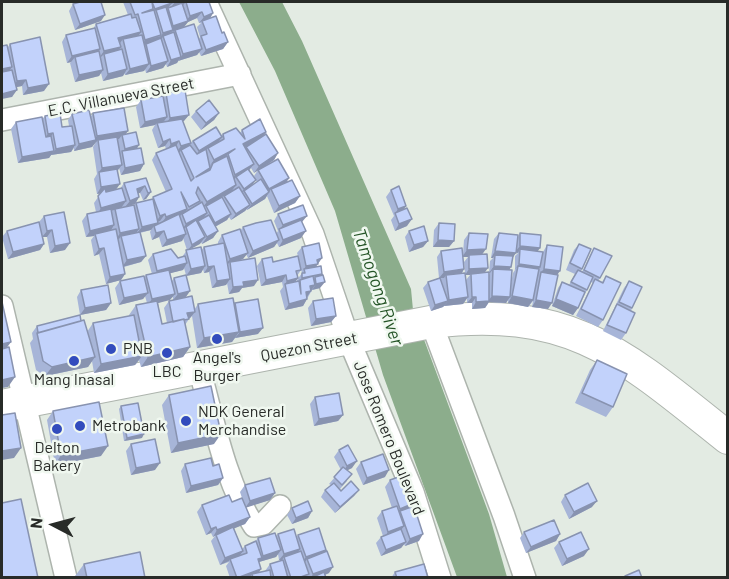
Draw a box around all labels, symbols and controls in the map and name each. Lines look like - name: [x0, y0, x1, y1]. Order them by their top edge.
- street label: E.C. Villanueva Street: [46, 73, 196, 121]
- water label: Tamogong River: [348, 226, 408, 348]
- street label: Quezon Street: [259, 328, 359, 366]
- marker: Angel's Burger: [210, 332, 224, 346]
- place label: PNB: [123, 339, 153, 359]
- marker: PNB: [104, 342, 118, 356]
- marker: LBC: [160, 346, 174, 360]
- place label: Angel's Burger: [193, 348, 241, 386]
- marker: Mang Inasal: [67, 354, 81, 368]
- street label: Jose Romero Boulevard: [349, 358, 429, 518]
- place label: LBC: [153, 362, 181, 382]
- place label: Mang Inasal: [34, 370, 114, 390]
- place label: NDK General Merchandise: [198, 402, 286, 440]
- marker: NDK General Merchandise: [179, 414, 193, 428]
- place label: Metrobank: [92, 416, 166, 436]
- marker: Metrobank: [73, 419, 87, 433]
- marker: Delton Bakery: [50, 422, 64, 436]
- place label: Delton Bakery: [33, 438, 81, 476]
- north arrow: [24, 495, 84, 555]
- text: N: [26, 517, 46, 529]

